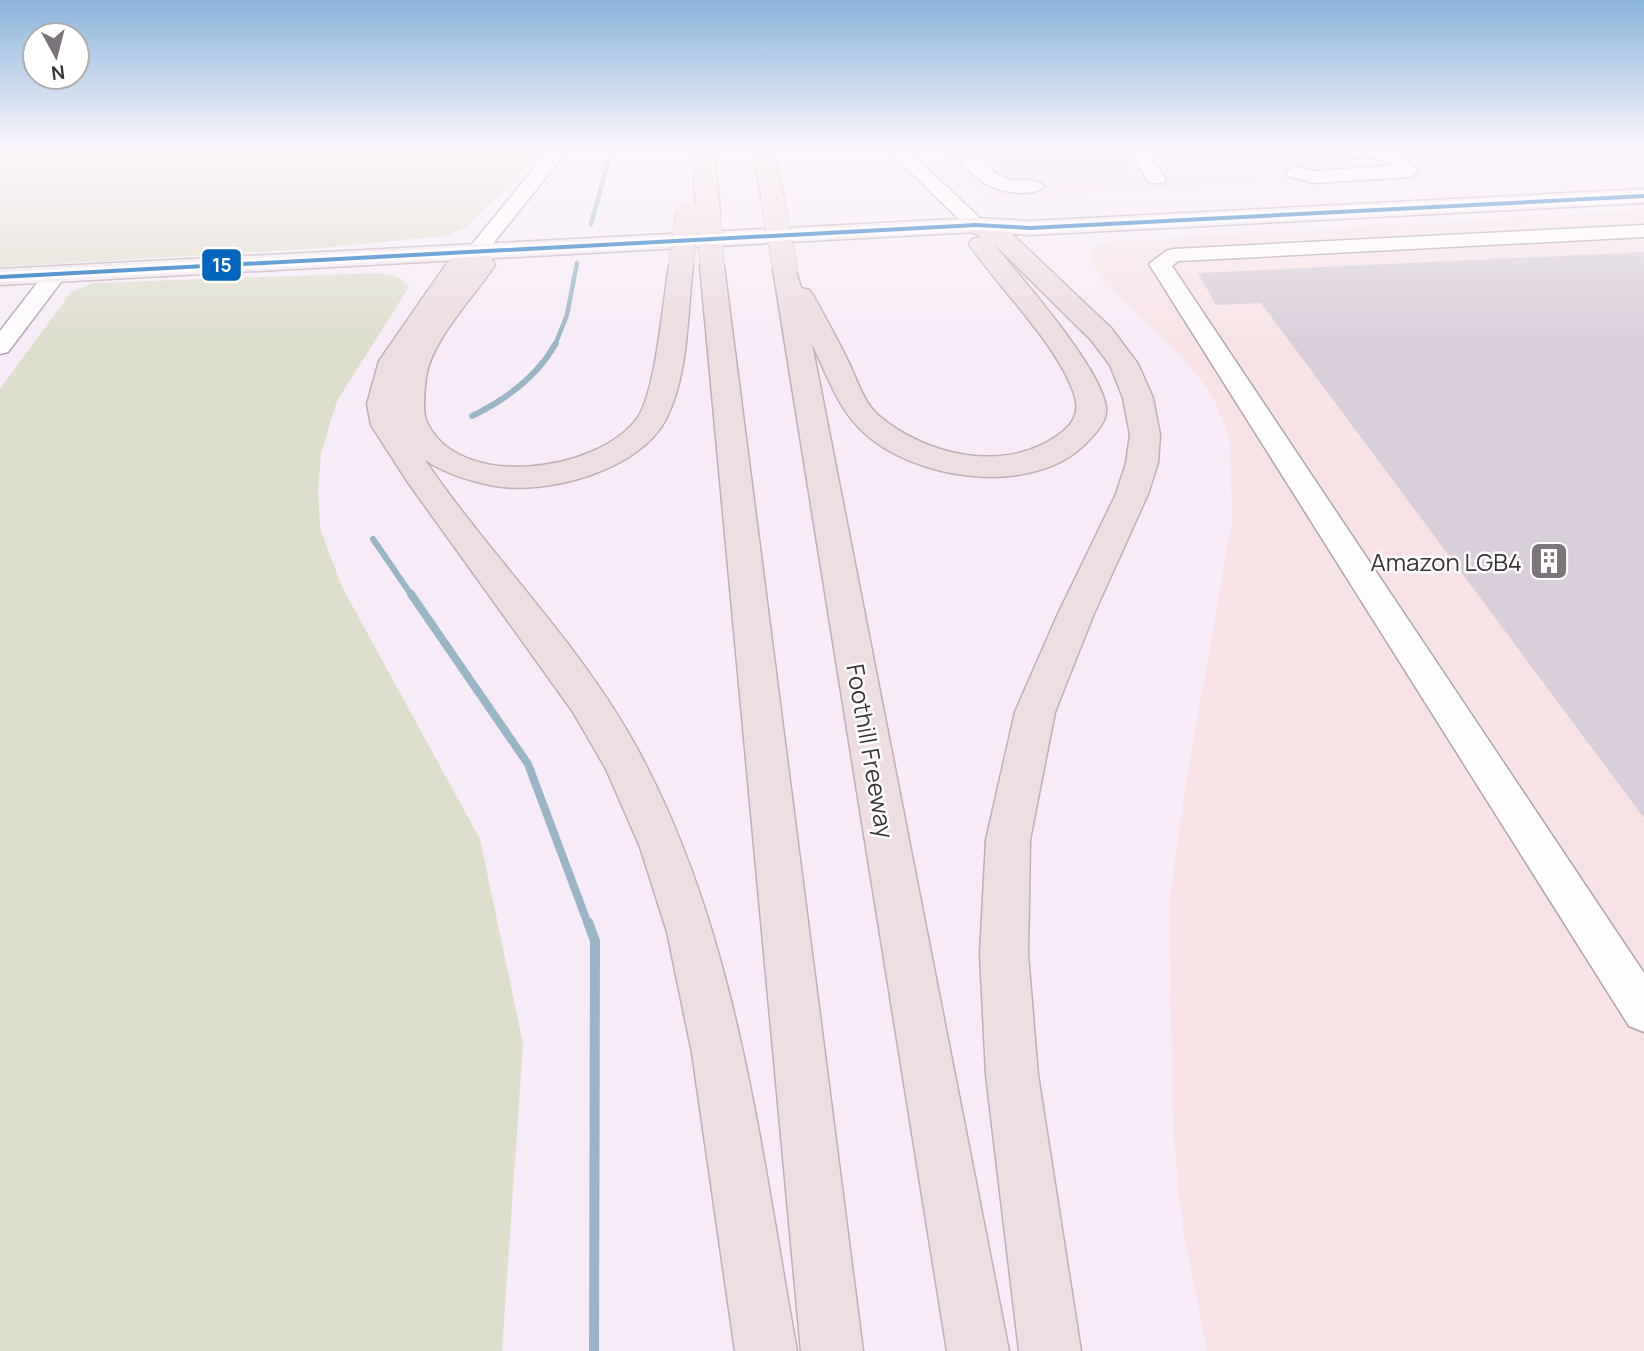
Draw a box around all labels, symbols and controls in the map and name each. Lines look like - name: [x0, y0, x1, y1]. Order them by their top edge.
- north arrow: [21, 21, 91, 91]
- text: N: [50, 59, 66, 87]
- line badge: 15: [201, 248, 242, 282]
- text: 15: [212, 252, 232, 278]
- building icon: Amazon LGB4: [1528, 540, 1570, 582]
- place label: Amazon LGB4: [1371, 545, 1522, 578]
- street label: Foothill Freeway: [839, 661, 903, 841]

